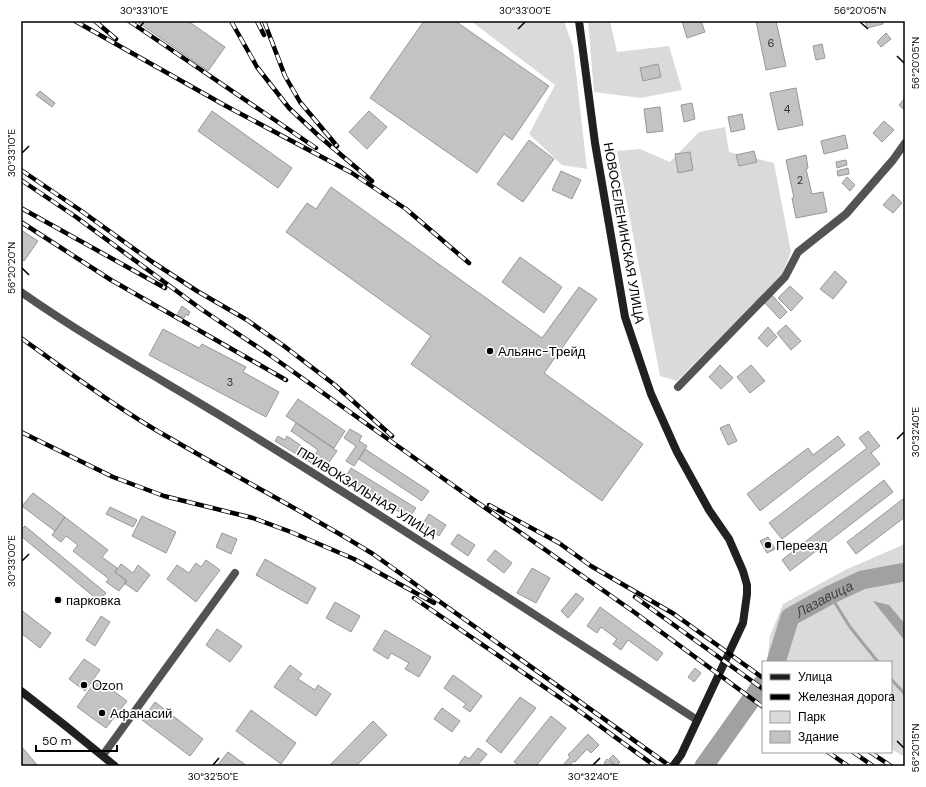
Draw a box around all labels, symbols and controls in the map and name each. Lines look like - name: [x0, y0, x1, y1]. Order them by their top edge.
- text: 30°33'10"E: [120, 4, 168, 17]
- text: 30°33'00"E: [499, 4, 551, 17]
- text: 56°20'05"N: [834, 4, 886, 17]
- house number: 6: [768, 36, 775, 50]
- text: 56°20'05"N: [909, 37, 922, 89]
- house number: 4: [784, 102, 791, 116]
- text: 30°33'10"E: [5, 129, 18, 177]
- street label: НОВОСЕЛЕНИНСКАЯ УЛИЦА: [600, 141, 648, 325]
- house number: 2: [797, 173, 803, 187]
- text: 56°20'20"N: [5, 242, 18, 294]
- place label: Альянс-Трейд: [498, 343, 586, 360]
- marker: Альянс-Трейд: [485, 346, 495, 356]
- house number: 3: [227, 375, 233, 389]
- text: 30°32'40"E: [909, 406, 922, 457]
- street label: ПРИВОКЗАЛЬНАЯ УЛИЦА: [294, 443, 440, 543]
- text: 30°33'00"E: [5, 535, 18, 587]
- place label: Переезд: [776, 537, 828, 554]
- marker: Переезд: [763, 540, 773, 550]
- water label: Лазавица: [792, 576, 856, 622]
- place label: парковка: [66, 592, 121, 609]
- marker: парковка: [53, 595, 63, 605]
- legend: [762, 661, 892, 753]
- text: Улица: [798, 669, 832, 685]
- place label: Ozon: [92, 677, 123, 694]
- marker: Ozon: [79, 680, 89, 690]
- text: Железная дорога: [798, 689, 895, 705]
- place label: Афанасий: [110, 705, 172, 722]
- marker: Афанасий: [97, 708, 107, 718]
- text: Парк: [798, 709, 826, 725]
- text: 56°20'15"N: [909, 724, 922, 772]
- scale bar: [36, 727, 117, 753]
- text: Здание: [798, 729, 839, 745]
- text: 50 m: [42, 733, 71, 749]
- text: 30°32'50"E: [188, 770, 239, 783]
- text: 30°32'40"E: [568, 770, 619, 783]

